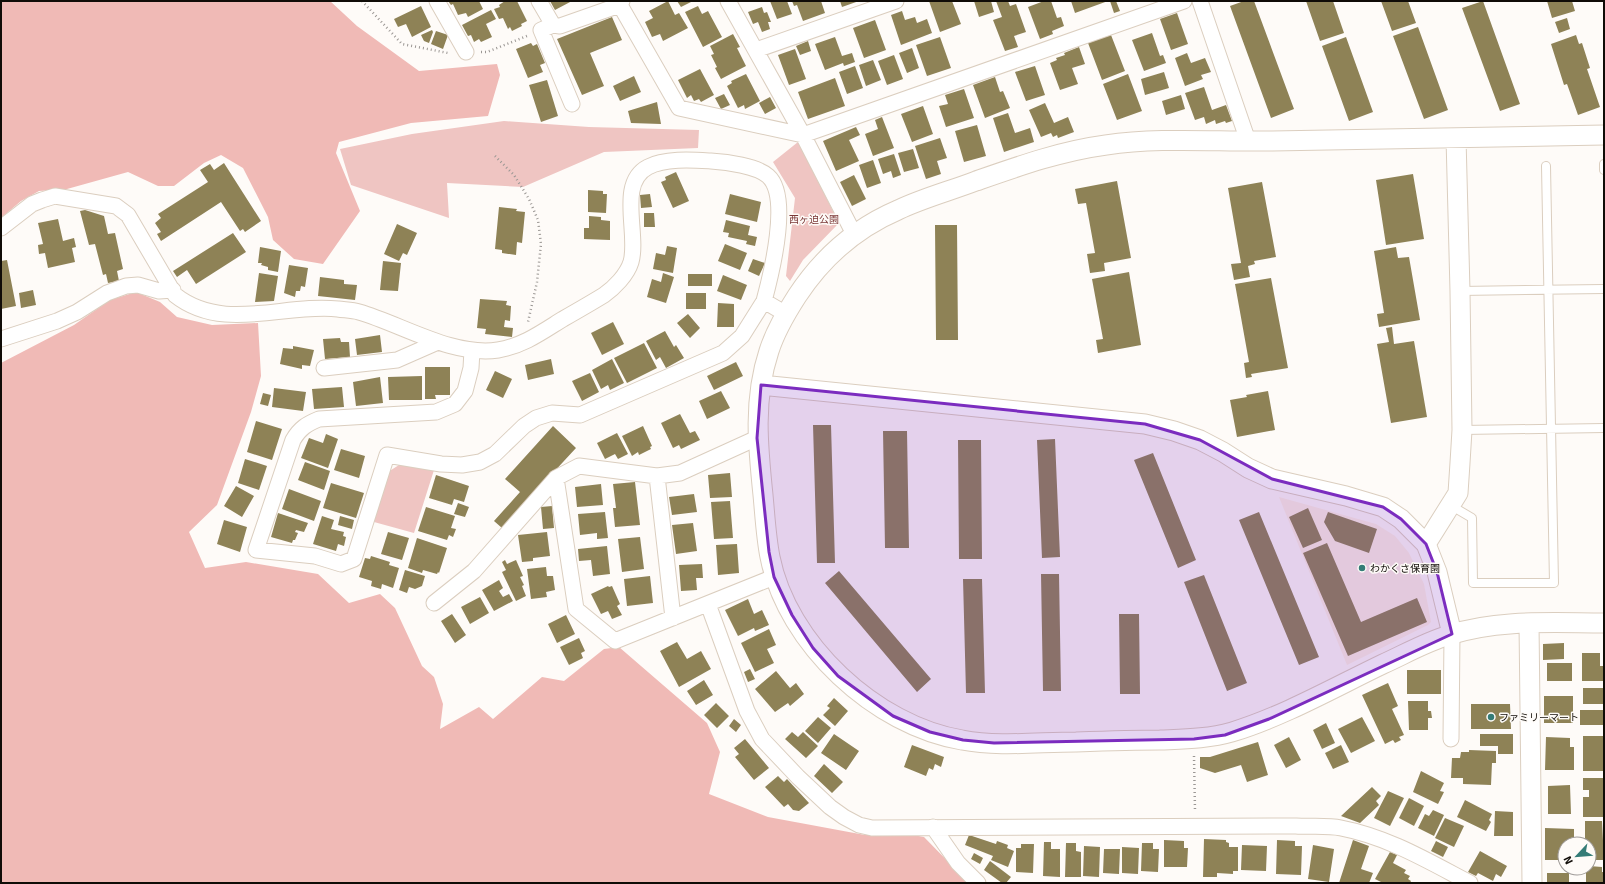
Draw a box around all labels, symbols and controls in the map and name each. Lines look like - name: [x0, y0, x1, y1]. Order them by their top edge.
- park label: 西ヶ迫公園: [789, 214, 839, 226]
- marker: わかくさ保育園: [1357, 563, 1367, 573]
- place label: わかくさ保育園: [1370, 563, 1440, 575]
- marker: ファミリーマート: [1486, 712, 1496, 722]
- place label: ファミリーマート: [1499, 712, 1579, 724]
- north arrow: [1557, 836, 1597, 876]
- text: N: [1561, 854, 1576, 866]

